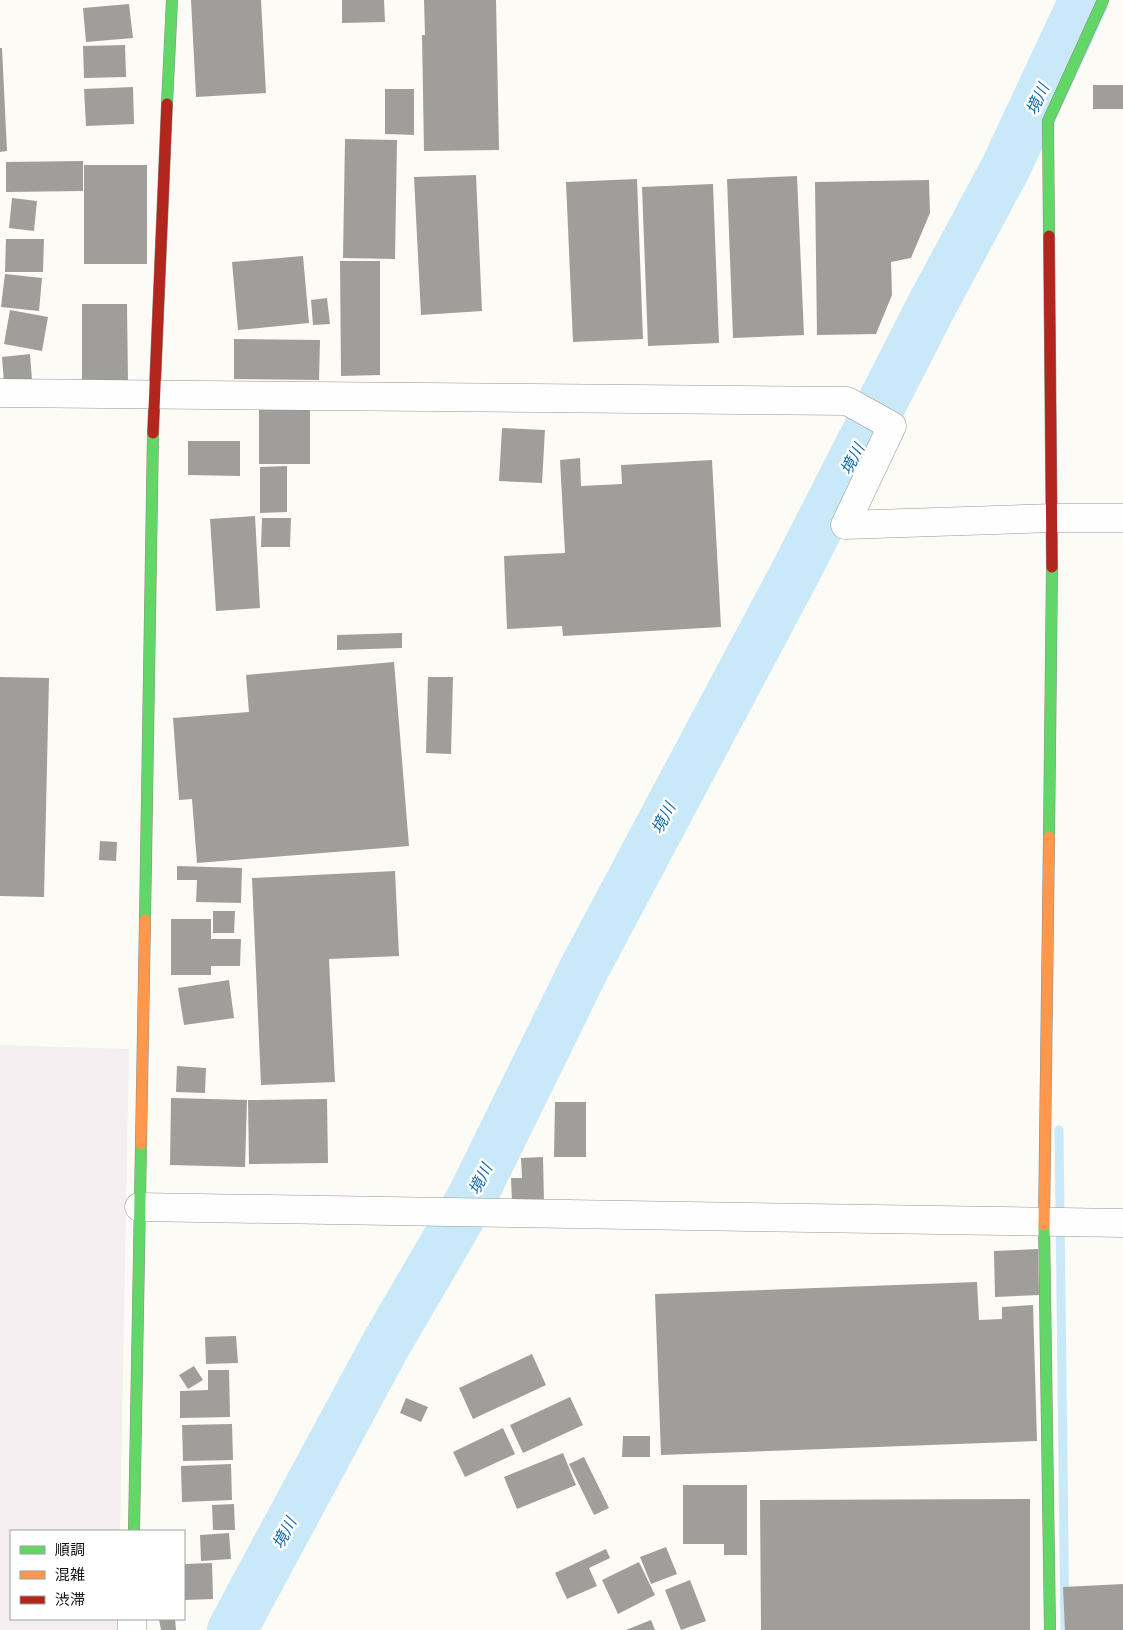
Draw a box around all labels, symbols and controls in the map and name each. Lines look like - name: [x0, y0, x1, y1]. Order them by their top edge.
- water label: 境川: [1021, 78, 1054, 118]
- water label: 境川: [836, 438, 869, 478]
- water label: 境川: [647, 797, 680, 837]
- water label: 境川: [464, 1158, 497, 1198]
- water label: 境川: [268, 1512, 301, 1552]
- legend: [10, 1530, 185, 1620]
- text: 順調: [55, 1540, 85, 1559]
- text: 混雑: [55, 1565, 85, 1584]
- text: 渋滞: [55, 1590, 85, 1609]

